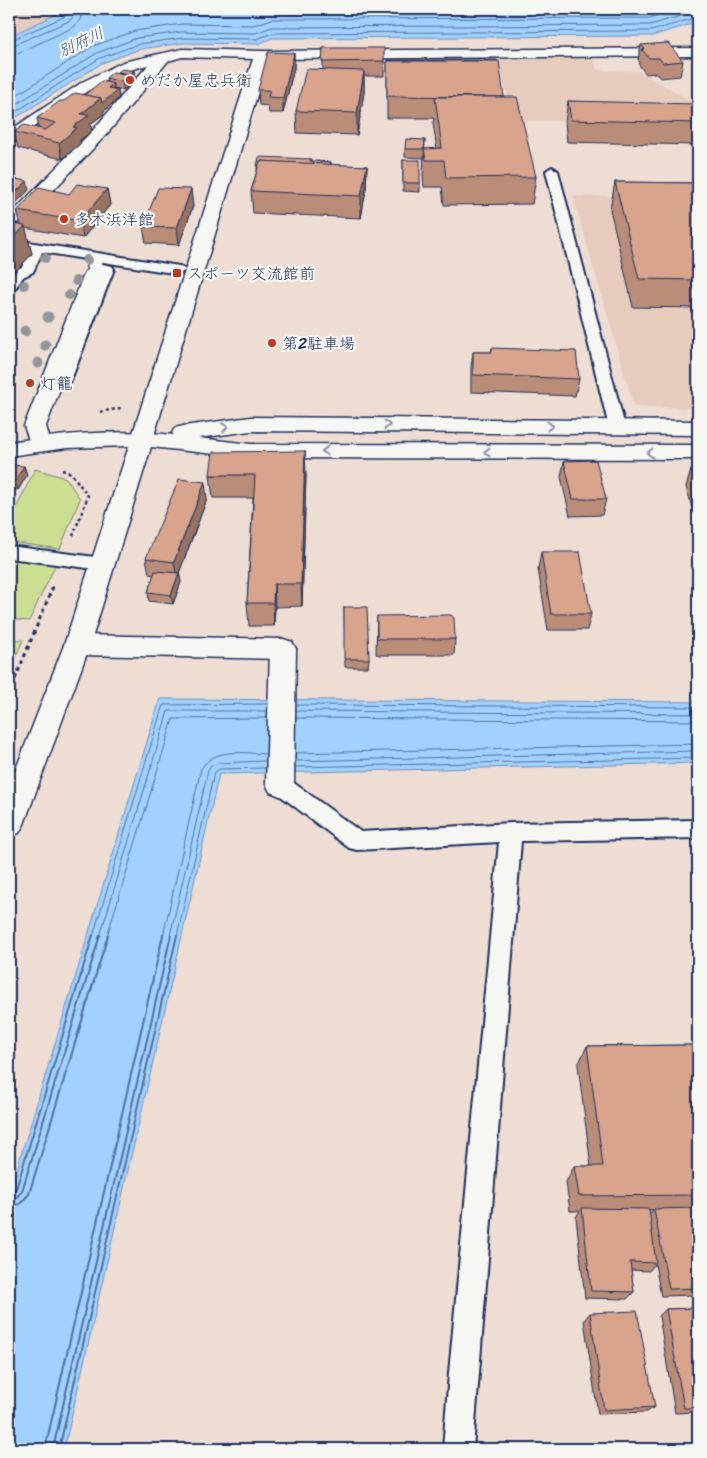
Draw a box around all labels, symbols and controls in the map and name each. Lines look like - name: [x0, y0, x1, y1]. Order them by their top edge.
- water label: 別府川: [53, 19, 109, 65]
- place label: めだか屋忠兵衛: [140, 66, 252, 95]
- marker: めだか屋忠兵衛: [124, 74, 136, 86]
- place label: 多木浜洋館: [74, 205, 154, 234]
- marker: 多木浜洋館: [58, 213, 70, 225]
- place label: スポーツ交流館前: [187, 259, 315, 288]
- marker: スポーツ交流館前: [171, 267, 183, 279]
- place label: 第2駐車場: [282, 329, 355, 358]
- marker: 第2駐車場: [266, 337, 278, 349]
- place label: 灯籠: [40, 369, 72, 398]
- marker: 灯籠: [24, 377, 36, 389]
- one-way arrow: [384, 420, 392, 430]
- one-way arrow: [546, 421, 554, 431]
- one-way arrow: [221, 422, 229, 433]
- one-way arrow: [320, 446, 328, 456]
- one-way arrow: [483, 447, 490, 457]
- one-way arrow: [645, 448, 653, 458]

